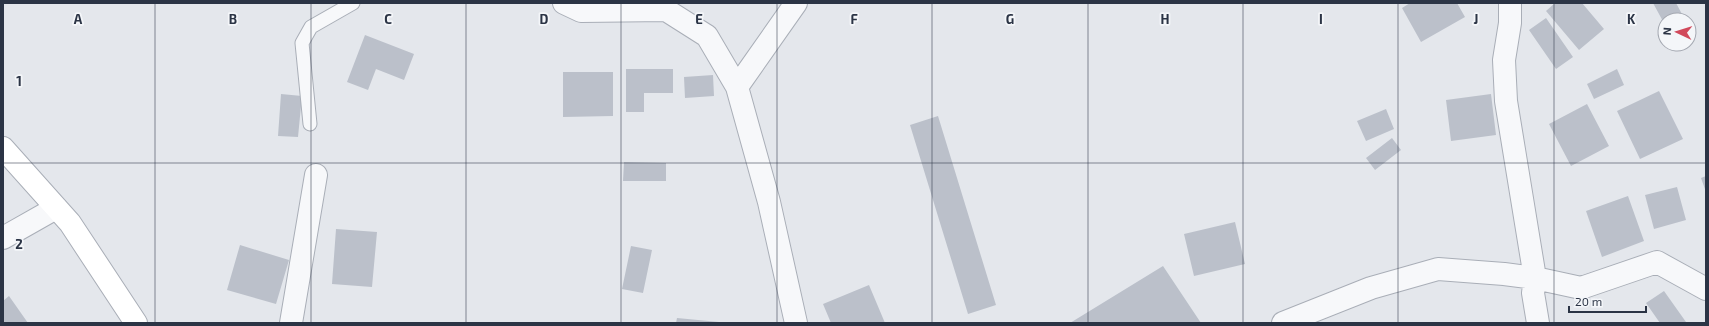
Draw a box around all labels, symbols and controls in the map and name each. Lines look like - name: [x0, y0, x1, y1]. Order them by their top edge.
- text: A: [74, 11, 83, 27]
- text: B: [229, 11, 237, 27]
- text: C: [384, 11, 392, 27]
- text: D: [540, 11, 549, 27]
- text: E: [695, 11, 703, 27]
- text: F: [850, 11, 858, 27]
- text: G: [1006, 11, 1014, 27]
- text: H: [1161, 11, 1170, 27]
- text: I: [1319, 11, 1323, 27]
- text: J: [1474, 11, 1478, 27]
- text: K: [1627, 11, 1636, 27]
- north arrow: [1657, 12, 1697, 52]
- text: N: [1660, 27, 1673, 36]
- text: 1: [16, 73, 22, 89]
- text: 2: [15, 236, 23, 252]
- scale bar: [1569, 288, 1646, 314]
- text: 20 m: [1575, 294, 1602, 308]

